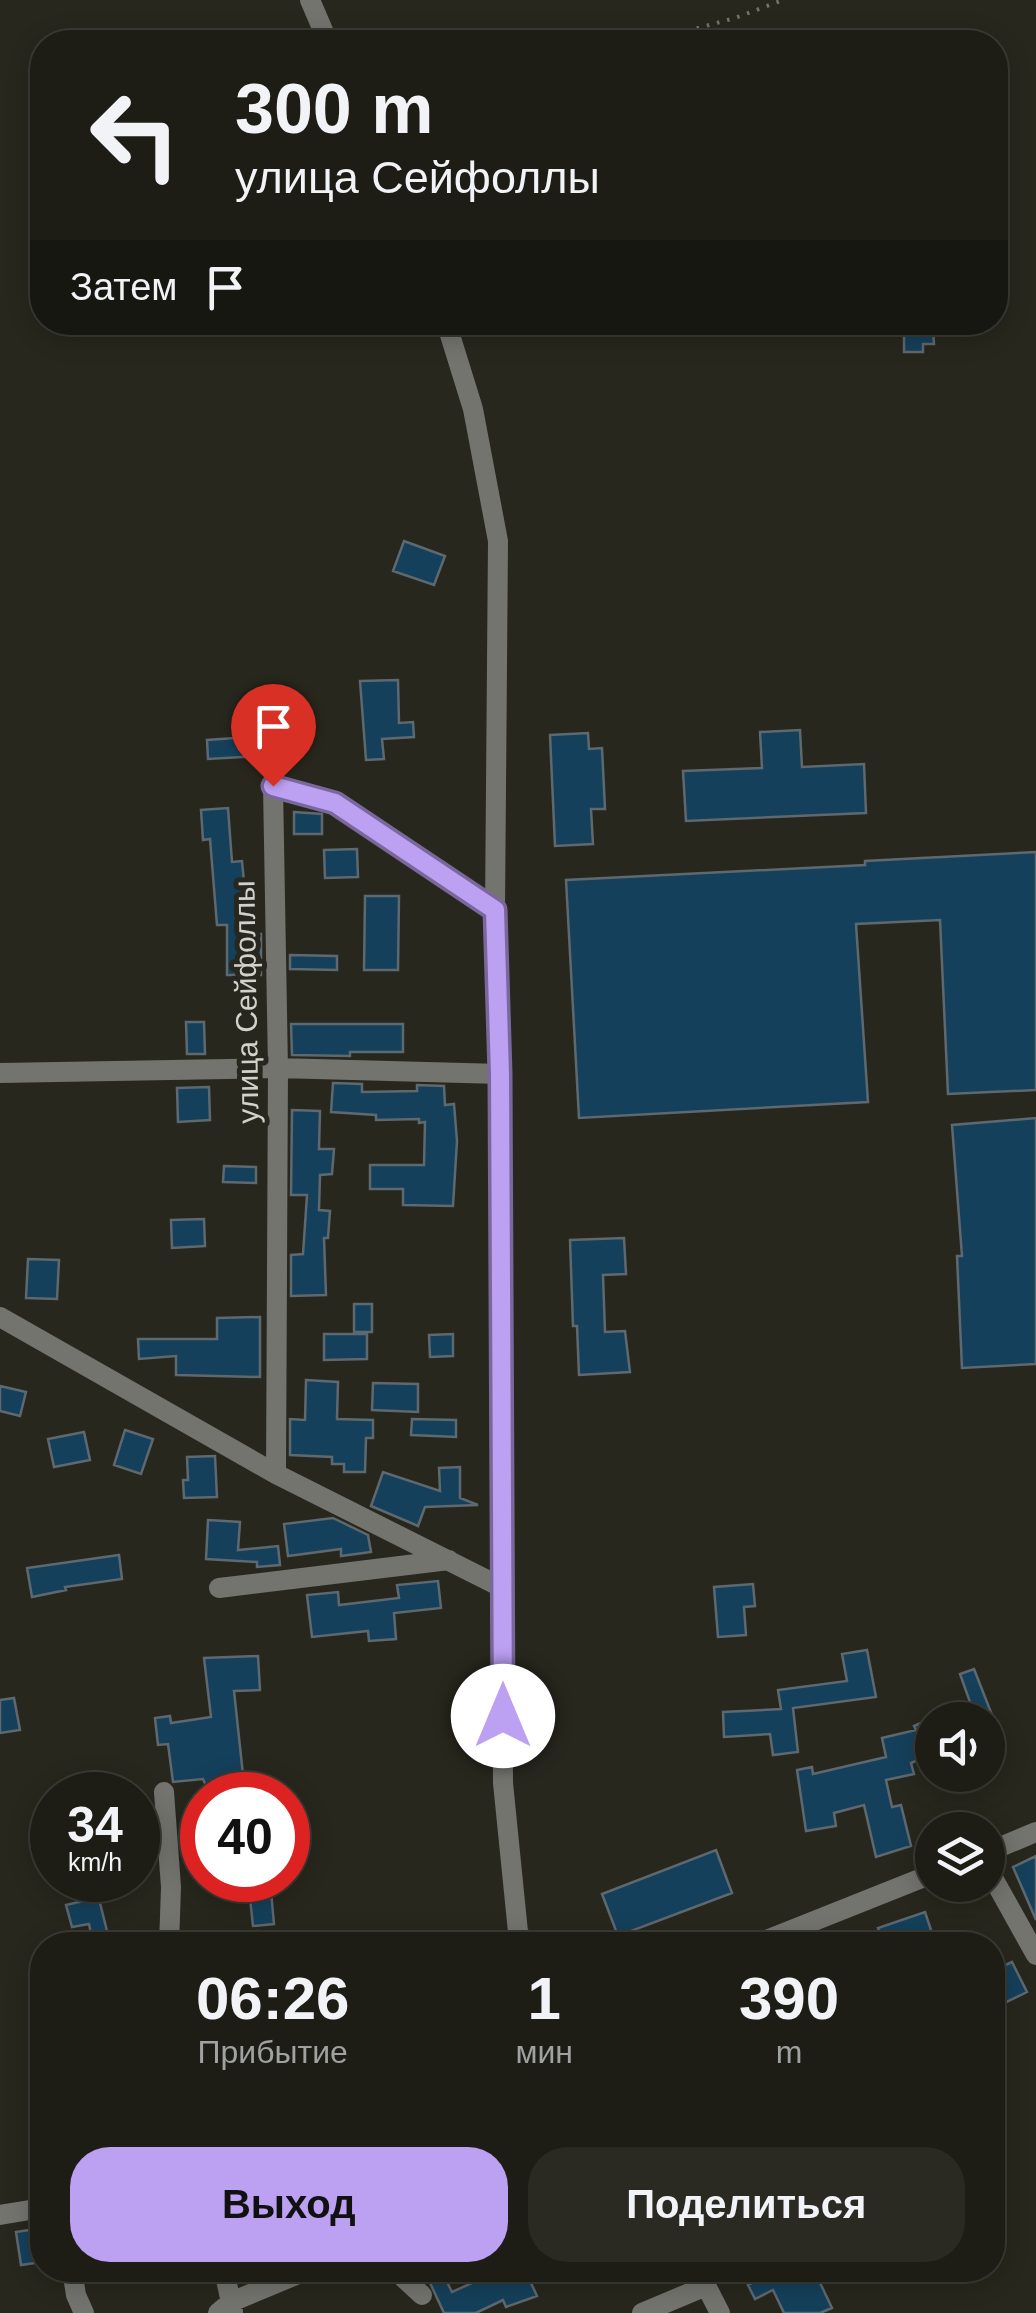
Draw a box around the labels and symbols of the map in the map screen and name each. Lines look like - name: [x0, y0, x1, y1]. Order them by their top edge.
- pin: [231, 684, 316, 787]
- street label: улица Сейфоллы: [227, 880, 265, 1124]
- position arrow: [451, 1664, 555, 1768]
- speed limit sign: 40: [180, 1772, 310, 1902]

